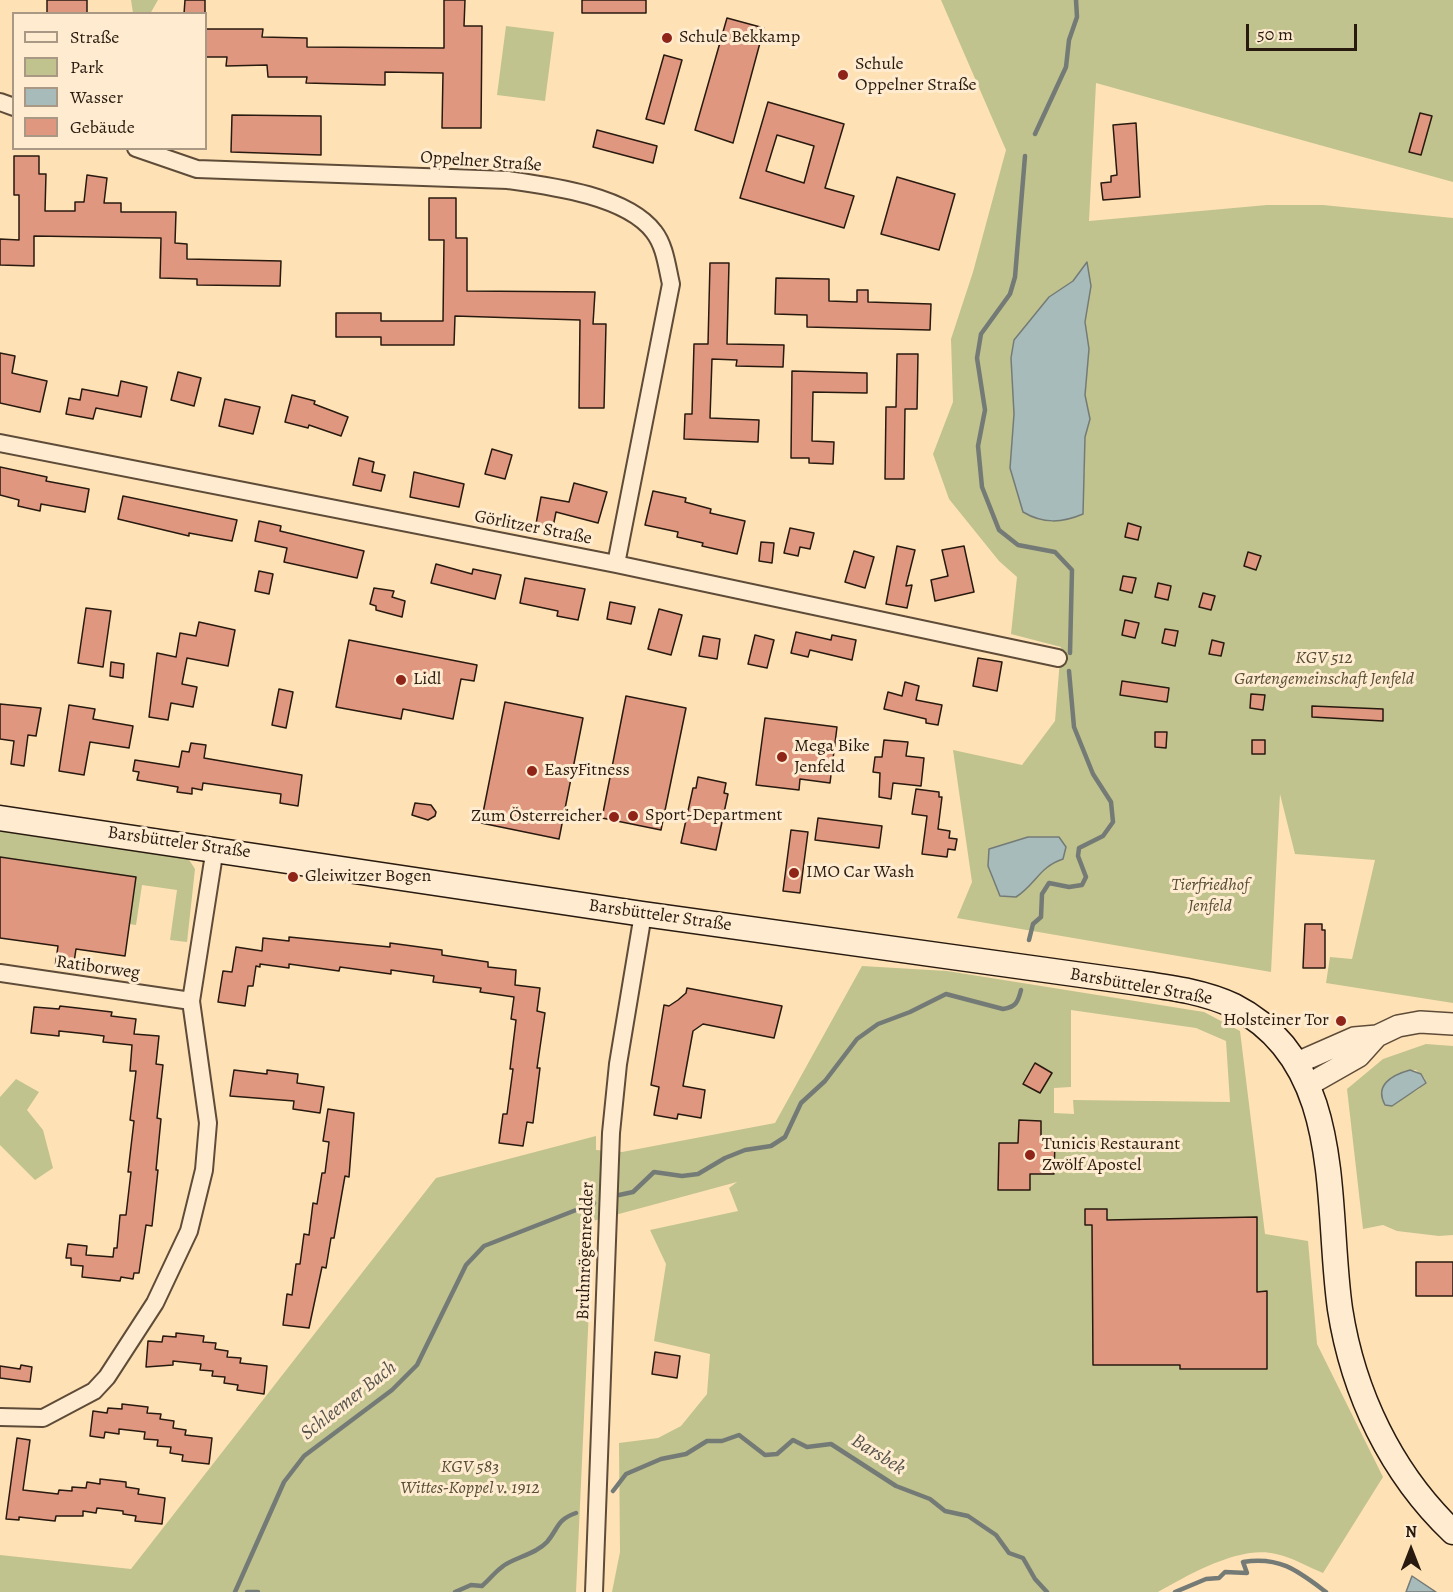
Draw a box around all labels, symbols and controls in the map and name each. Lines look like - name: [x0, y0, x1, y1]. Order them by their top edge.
- legend: [12, 12, 207, 150]
- scale bar: [1249, 12, 1360, 50]
- text: 50 m: [1257, 22, 1293, 46]
- text: Straße: [70, 25, 119, 49]
- place label: Schule Bekkamp: [679, 27, 800, 49]
- marker: Schule Bekkamp: [660, 31, 674, 45]
- place label: Schule Oppelner Straße: [855, 54, 977, 97]
- text: Park: [70, 55, 104, 79]
- marker: Schule Oppelner Straße: [836, 68, 850, 82]
- text: Wasser: [70, 85, 123, 109]
- text: Gebäude: [70, 115, 135, 139]
- street label: Oppelner Straße: [420, 147, 542, 177]
- street label: Görlitzer Straße: [473, 506, 593, 550]
- park label: KGV 512 Gartengemeinschaft Jenfeld: [1234, 648, 1414, 690]
- place label: Lidl: [413, 669, 441, 691]
- marker: Lidl: [394, 673, 408, 687]
- place label: Mega Bike Jenfeld: [794, 736, 870, 778]
- marker: Mega Bike Jenfeld: [775, 750, 789, 764]
- place label: EasyFitness: [544, 760, 630, 782]
- marker: EasyFitness: [525, 764, 539, 778]
- place label: Sport-Department: [645, 805, 782, 827]
- place label: Zum Österreicher: [471, 806, 602, 828]
- marker: Sport-Department: [626, 809, 640, 823]
- marker: Zum Österreicher: [607, 810, 621, 824]
- street label: Barsbütteler Straße: [106, 822, 252, 864]
- place label: IMO Car Wash: [806, 862, 914, 884]
- place label: Gleiwitzer Bogen: [305, 866, 431, 888]
- marker: IMO Car Wash: [787, 866, 801, 880]
- marker: Gleiwitzer Bogen: [286, 870, 300, 884]
- park label: Tierfriedhof Jenfeld: [1171, 875, 1249, 918]
- street label: Barsbütteler Straße: [587, 895, 733, 937]
- street label: Ratiborweg: [55, 951, 141, 985]
- street label: Barsbütteler Straße: [1068, 964, 1214, 1010]
- place label: Holsteiner Tor: [1223, 1010, 1329, 1032]
- marker: Holsteiner Tor: [1334, 1014, 1348, 1028]
- place label: Tunicis Restaurant Zwölf Apostel: [1042, 1134, 1180, 1176]
- marker: Tunicis Restaurant Zwölf Apostel: [1023, 1148, 1037, 1162]
- street label: Bruhnrögenredder: [573, 1181, 599, 1321]
- water label: Schleemer Bach: [296, 1356, 402, 1446]
- water label: Barsbek: [847, 1429, 909, 1481]
- park label: KGV 583 Wittes-Koppel v. 1912: [400, 1457, 540, 1500]
- north arrow: [1381, 1520, 1441, 1580]
- text: N: [1405, 1521, 1417, 1543]

